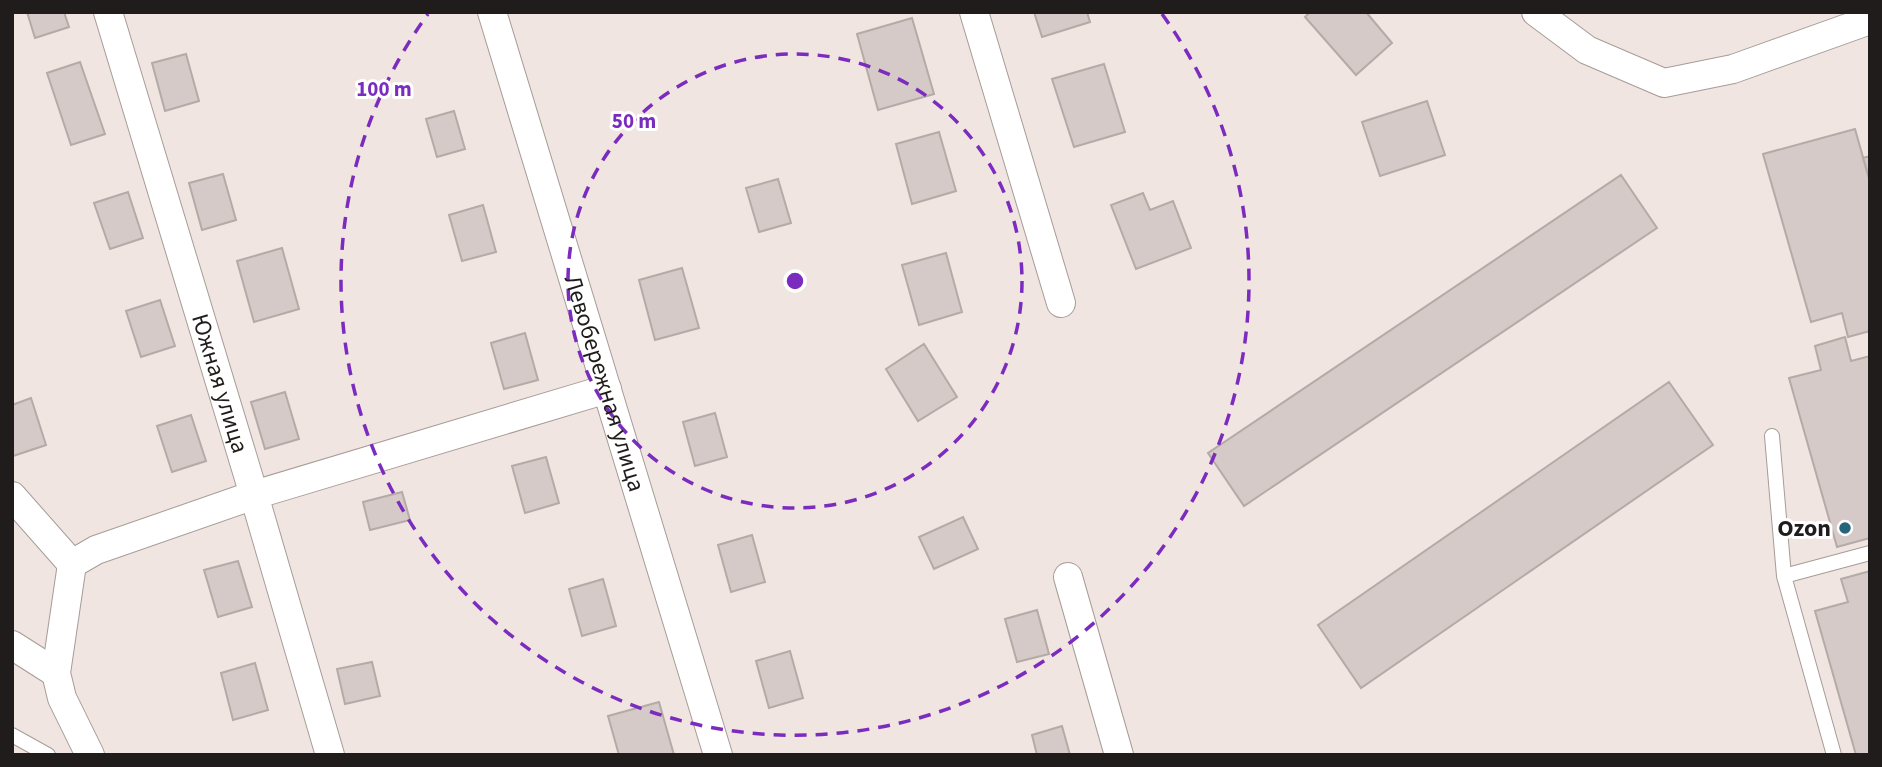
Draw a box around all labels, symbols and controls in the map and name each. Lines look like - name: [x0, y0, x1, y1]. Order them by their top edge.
- text: 100 m: [356, 74, 412, 104]
- text: 50 m: [612, 106, 656, 136]
- centre of rings: [783, 269, 807, 293]
- street label: Левобережная улица: [555, 271, 654, 496]
- street label: Южная улица: [183, 309, 258, 457]
- place label: Ozon: [1777, 511, 1831, 546]
- marker: Ozon: [1837, 520, 1853, 536]

